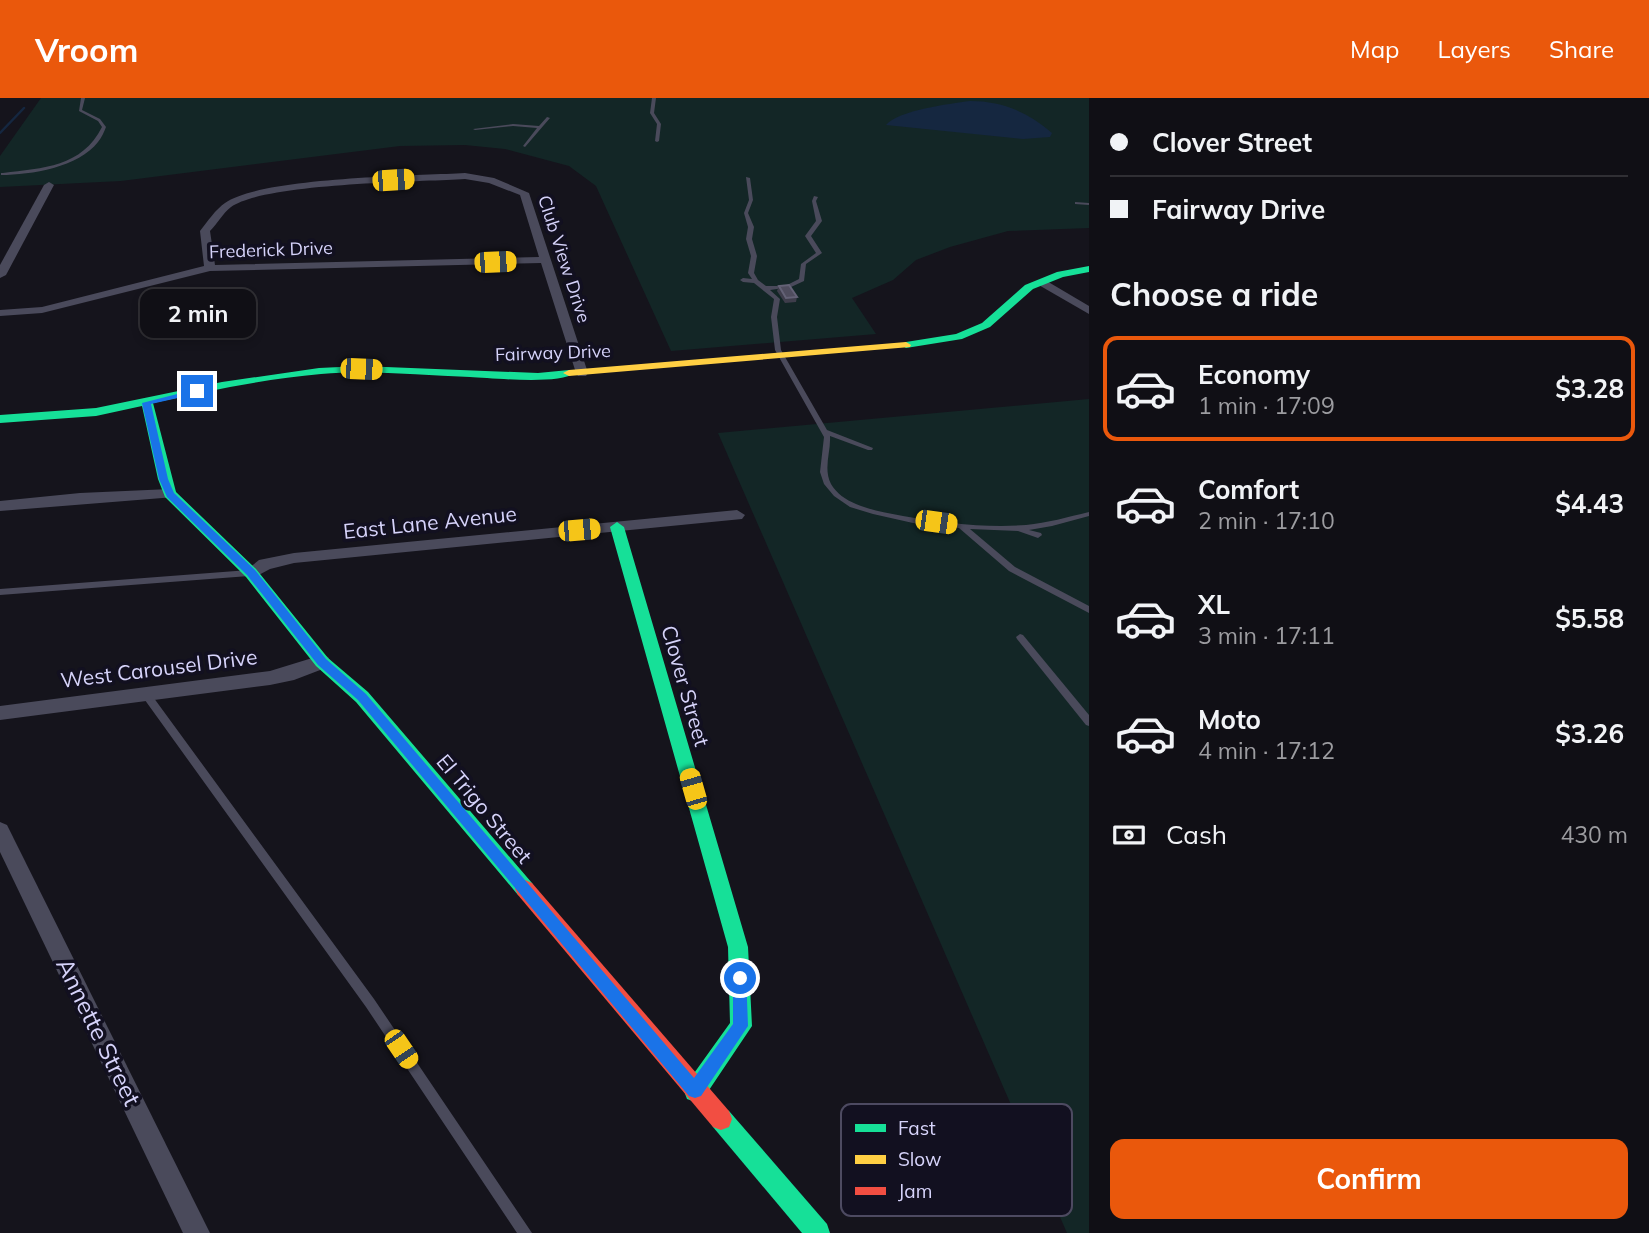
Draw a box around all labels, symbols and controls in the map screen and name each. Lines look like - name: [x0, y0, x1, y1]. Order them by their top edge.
- text: Vroom: [35, 29, 138, 70]
- text: Map: [1350, 34, 1399, 64]
- text: Layers: [1437, 34, 1511, 64]
- text: Share: [1549, 34, 1614, 64]
- text: Clover Street: [1152, 126, 1312, 159]
- car: [372, 168, 415, 192]
- street label: Club View Drive: [533, 192, 596, 326]
- text: Fairway Drive: [1152, 193, 1325, 226]
- street label: Frederick Drive: [209, 236, 333, 263]
- car: [474, 251, 517, 273]
- text: Choose a ride: [1110, 274, 1318, 314]
- callout: 2 min: [139, 289, 255, 338]
- text: 2 min: [168, 299, 228, 328]
- street label: Fairway Drive: [495, 339, 611, 366]
- icon: car: [1114, 357, 1177, 420]
- car: [340, 358, 383, 380]
- text: Economy: [1198, 358, 1310, 391]
- text: $3.28: [1555, 372, 1624, 405]
- route end: [181, 375, 213, 407]
- text: 1 min · 17:09: [1198, 391, 1335, 420]
- icon: car: [1114, 472, 1177, 535]
- text: Comfort: [1198, 473, 1299, 506]
- text: $4.43: [1555, 487, 1624, 520]
- street label: East Lane Avenue: [342, 500, 518, 544]
- text: 2 min · 17:10: [1198, 506, 1335, 535]
- car: [914, 509, 959, 535]
- car: [558, 518, 601, 542]
- icon: car: [1114, 587, 1177, 650]
- text: XL: [1198, 588, 1230, 621]
- text: $5.58: [1555, 602, 1624, 635]
- text: 3 min · 17:11: [1198, 621, 1335, 650]
- street label: Clover Street: [656, 622, 716, 749]
- street label: West Carousel Drive: [59, 643, 259, 693]
- icon: car: [1114, 702, 1177, 765]
- text: Moto: [1198, 703, 1261, 736]
- text: $3.26: [1555, 717, 1624, 750]
- text: 4 min · 17:12: [1198, 736, 1335, 765]
- street label: El Trigo Street: [431, 748, 538, 868]
- car: [678, 766, 709, 812]
- icon: cash: [1110, 816, 1148, 854]
- text: Cash: [1166, 818, 1227, 851]
- text: 430 m: [1560, 820, 1628, 849]
- street label: Annette Street: [50, 953, 148, 1110]
- route start: [724, 962, 756, 994]
- car: [381, 1026, 422, 1072]
- legend: [841, 1104, 1072, 1216]
- text: Fast: [898, 1116, 936, 1140]
- button: Confirm: [1110, 1139, 1628, 1219]
- text: Slow: [898, 1147, 942, 1171]
- text: Jam: [898, 1179, 932, 1203]

